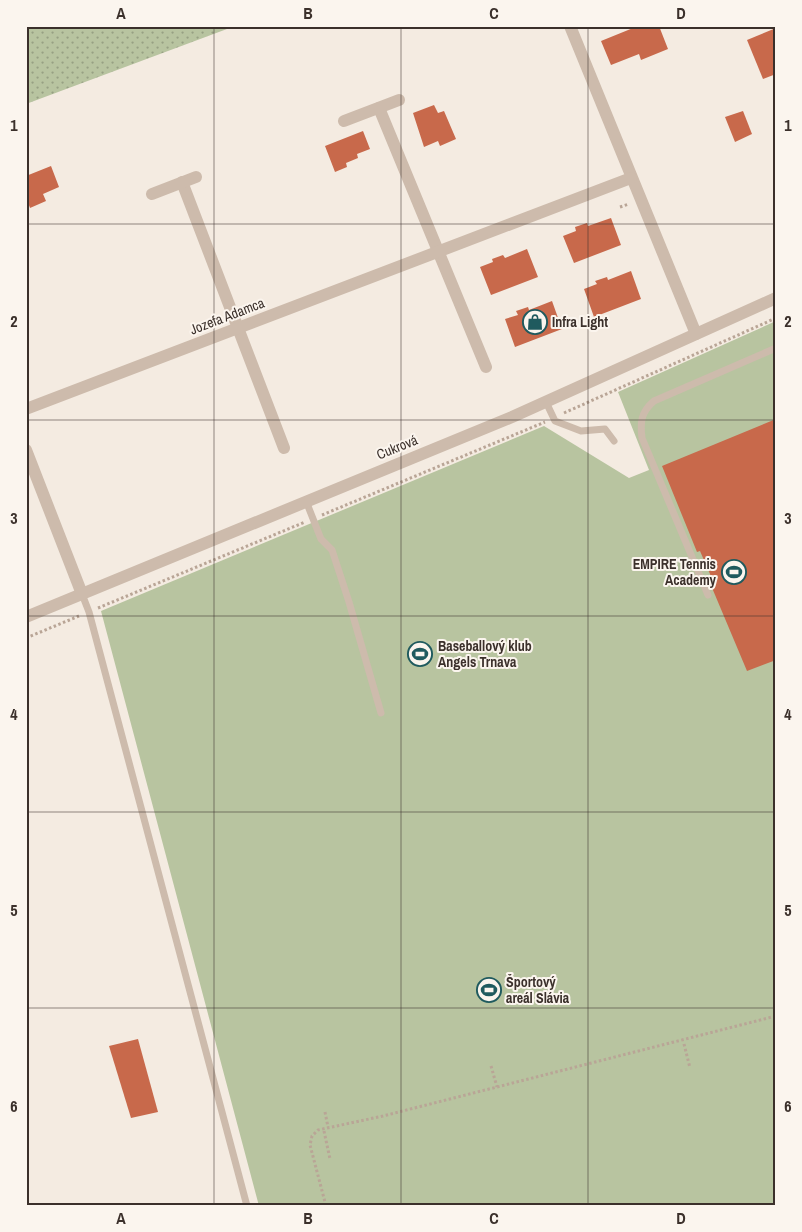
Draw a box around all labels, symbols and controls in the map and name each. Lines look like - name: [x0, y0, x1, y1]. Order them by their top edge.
- text: A: [116, 2, 126, 24]
- text: B: [303, 2, 313, 24]
- text: C: [489, 2, 499, 24]
- text: D: [676, 2, 686, 24]
- text: 1: [10, 114, 18, 136]
- text: 1: [784, 114, 792, 136]
- street label: Jozefa Adamca: [187, 293, 267, 338]
- shop icon: Infra Light: [522, 309, 548, 335]
- text: 2: [10, 310, 18, 332]
- text: 2: [784, 310, 792, 332]
- place label: Infra Light: [552, 313, 608, 331]
- street label: Cukrová: [374, 430, 421, 463]
- text: 3: [10, 507, 18, 529]
- text: 3: [784, 507, 792, 529]
- place label: EMPIRE Tennis Academy: [633, 555, 717, 589]
- sports icon: EMPIRE Tennis Academy: [721, 559, 747, 585]
- place label: Baseballový klub Angels Trnava: [438, 637, 532, 671]
- sports icon: Baseballový klub Angels Trnava: [407, 641, 433, 667]
- text: 4: [10, 703, 18, 725]
- text: 4: [784, 703, 792, 725]
- text: 5: [10, 899, 18, 921]
- text: 5: [784, 899, 792, 921]
- place label: Športový areál Slávia: [506, 973, 570, 1007]
- sports icon: Športový areál Slávia: [476, 977, 502, 1003]
- text: 6: [10, 1095, 18, 1117]
- text: 6: [784, 1095, 792, 1117]
- text: A: [116, 1207, 126, 1229]
- text: B: [303, 1207, 313, 1229]
- text: C: [489, 1207, 499, 1229]
- text: D: [676, 1207, 686, 1229]

